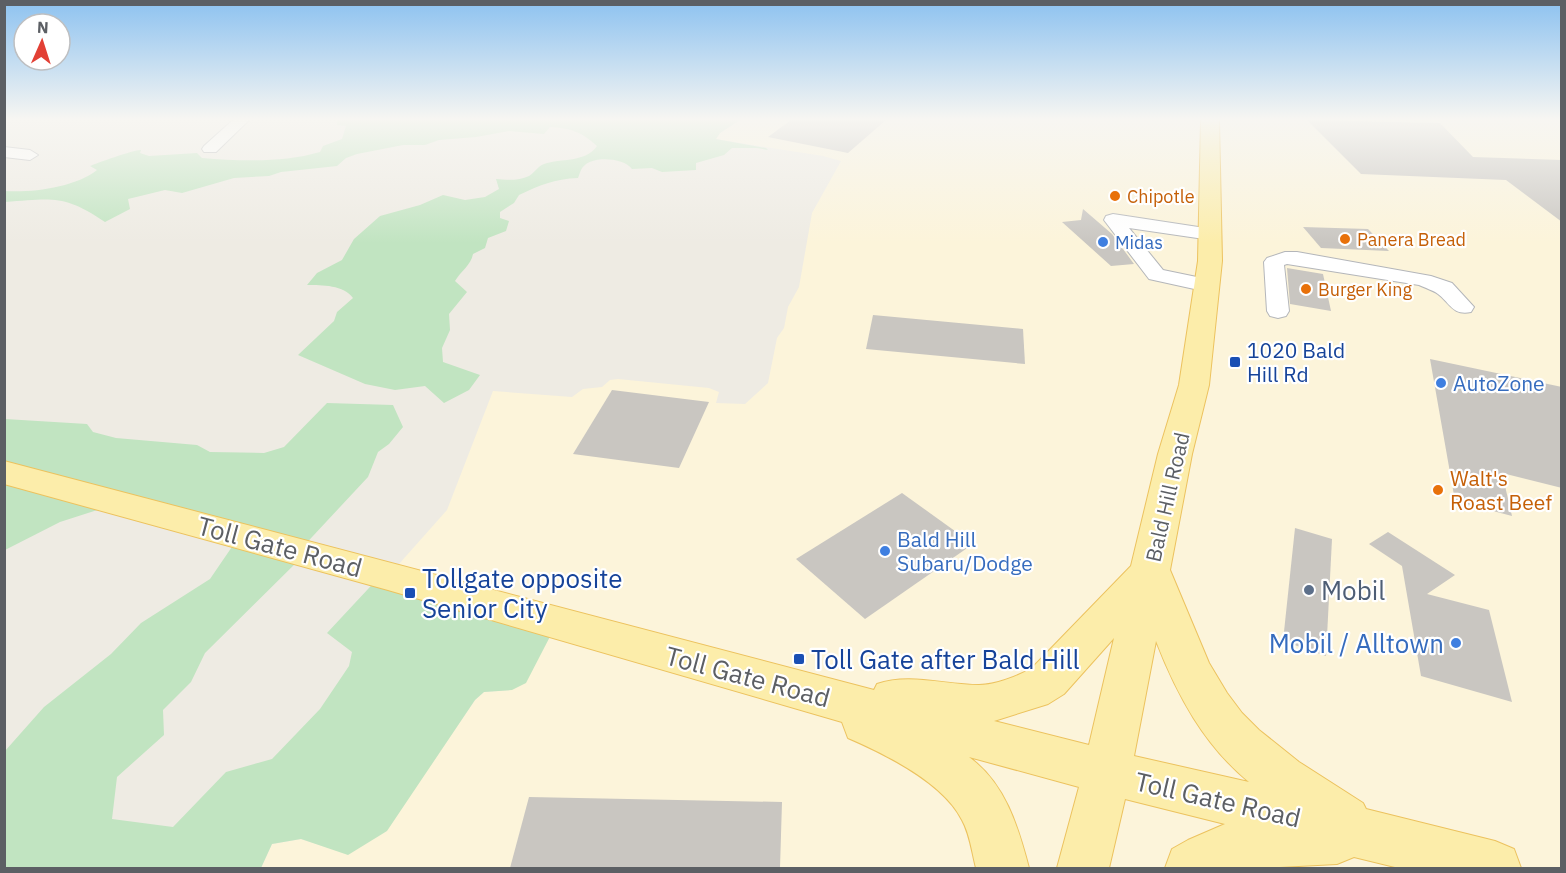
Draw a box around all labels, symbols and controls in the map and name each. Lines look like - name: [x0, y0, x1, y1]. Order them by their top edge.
- north arrow: [12, 12, 72, 72]
- text: N: [36, 17, 49, 37]
- place label: Chipotle: [1127, 185, 1195, 208]
- marker: Chipotle: [1108, 189, 1122, 203]
- place label: Panera Bread: [1357, 228, 1466, 251]
- place label: Midas: [1115, 231, 1163, 254]
- marker: Panera Bread: [1338, 232, 1352, 246]
- marker: Midas: [1096, 235, 1110, 249]
- place label: Burger King: [1318, 278, 1412, 301]
- marker: Burger King: [1299, 282, 1313, 296]
- place label: 1020 Bald Hill Rd: [1247, 336, 1345, 388]
- marker: 1020 Bald Hill Rd: [1228, 355, 1242, 369]
- place label: AutoZone: [1453, 369, 1545, 397]
- marker: AutoZone: [1434, 376, 1448, 390]
- street label: Bald Hill Road: [1138, 429, 1196, 565]
- place label: Walt's Roast Beef: [1450, 464, 1552, 516]
- marker: Walt's Roast Beef: [1431, 483, 1445, 497]
- street label: Toll Gate Road: [194, 508, 366, 584]
- place label: Bald Hill Subaru/Dodge: [897, 525, 1033, 577]
- marker: Bald Hill Subaru/Dodge: [878, 544, 892, 558]
- place label: Tollgate opposite Senior City: [422, 561, 622, 625]
- place label: Mobil: [1321, 573, 1385, 607]
- marker: Mobil: [1302, 583, 1316, 597]
- marker: Tollgate opposite Senior City: [403, 586, 417, 600]
- place label: Mobil / Alltown: [1269, 626, 1444, 660]
- marker: Mobil / Alltown: [1449, 636, 1463, 650]
- street label: Toll Gate Road: [662, 638, 834, 714]
- place label: Toll Gate after Bald Hill: [811, 642, 1080, 676]
- marker: Toll Gate after Bald Hill: [792, 652, 806, 666]
- street label: Toll Gate Road: [1132, 763, 1304, 835]

